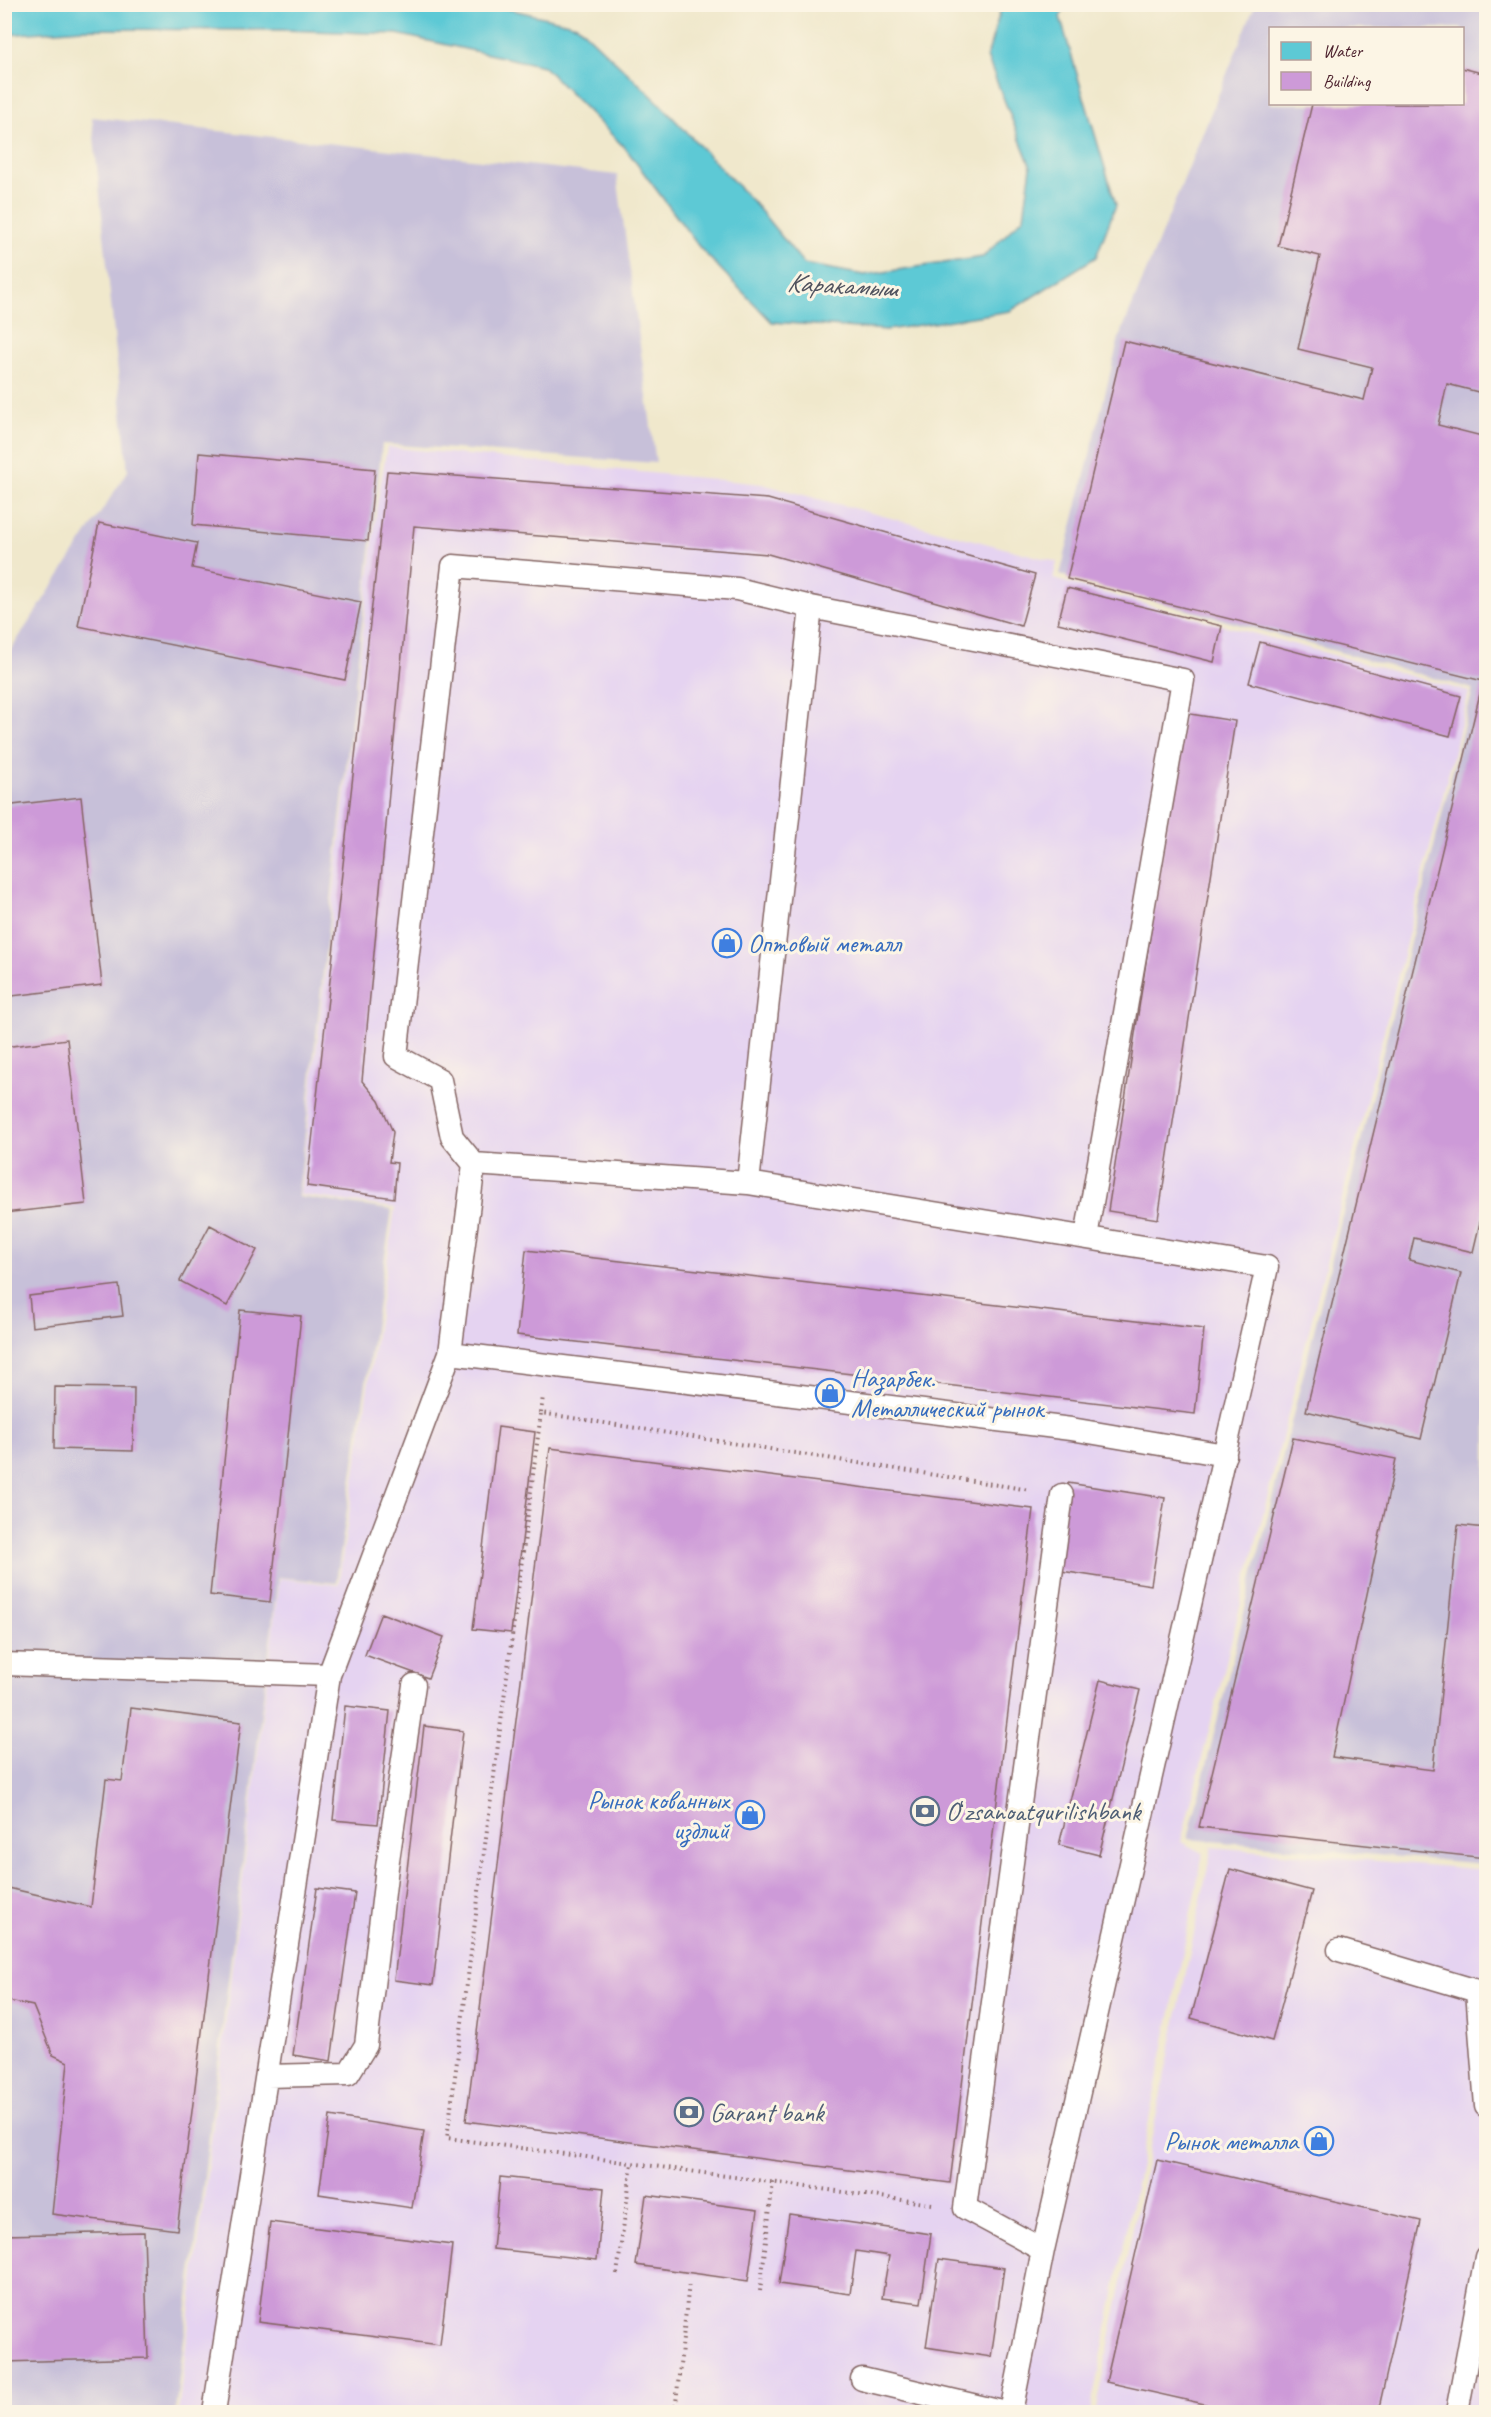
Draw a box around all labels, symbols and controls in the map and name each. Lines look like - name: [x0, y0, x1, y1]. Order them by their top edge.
- legend: [1269, 27, 1464, 105]
- text: Water: [1323, 40, 1364, 62]
- text: Building: [1323, 70, 1372, 92]
- water label: Каракамыш: [786, 265, 900, 305]
- shop icon: Оптовый металл: [711, 927, 743, 959]
- place label: Оптовый металл: [748, 927, 903, 960]
- place label: Назарбек. Металлический рынок: [851, 1362, 1046, 1425]
- shop icon: Назарбек. Металлический рынок: [814, 1377, 846, 1409]
- place label: Рынок кованных издлий: [588, 1784, 731, 1848]
- bank icon: Oʻzsanoatqurilishbank: [909, 1795, 941, 1827]
- place label: Oʻzsanoatqurilishbank: [946, 1795, 1143, 1828]
- shop icon: Рынок кованных издлий: [734, 1799, 766, 1831]
- bank icon: Garant bank: [673, 2096, 705, 2128]
- place label: Garant bank: [710, 2096, 826, 2129]
- place label: Рынок металла: [1165, 2125, 1300, 2158]
- shop icon: Рынок металла: [1303, 2125, 1335, 2157]

